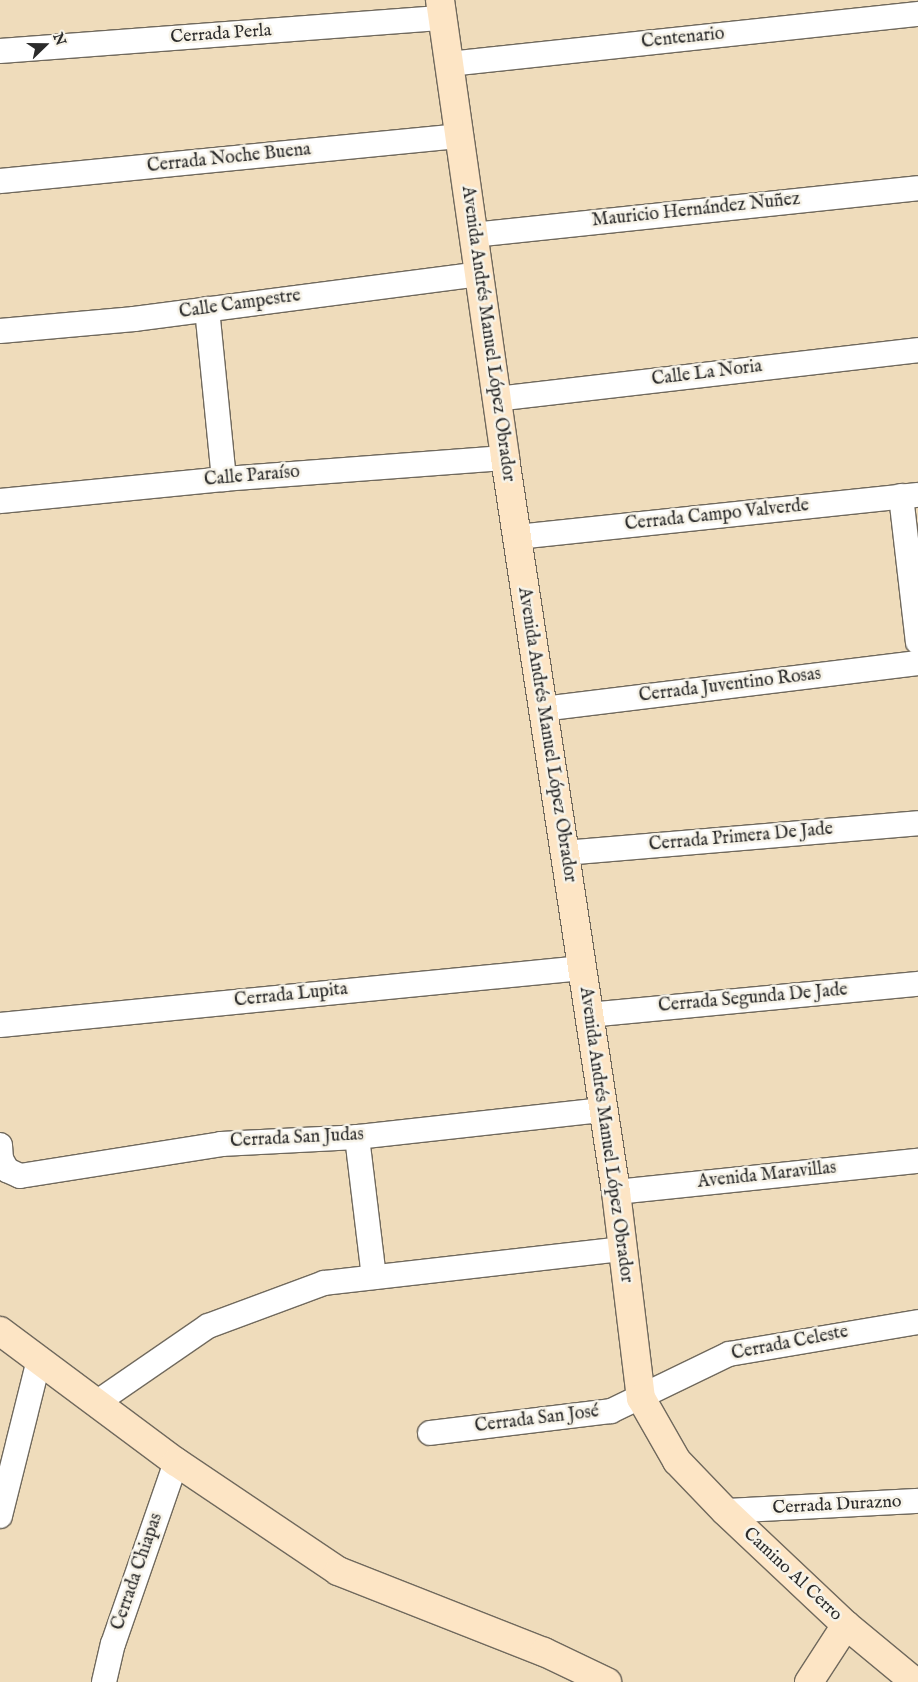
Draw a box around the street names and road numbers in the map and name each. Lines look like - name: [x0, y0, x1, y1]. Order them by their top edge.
- street label: Cerrada Perla: [170, 21, 272, 49]
- street label: Centenario: [640, 24, 726, 54]
- street label: Cerrada Noche Buena: [146, 140, 312, 178]
- street label: Avenida Andrés Manuel López Obrador: [456, 185, 518, 483]
- street label: Mauricio Hernández Nuñez: [591, 189, 801, 233]
- street label: Calle Campestre: [178, 286, 302, 324]
- street label: Calle La Noria: [651, 357, 763, 391]
- street label: Calle Paraíso: [203, 462, 301, 492]
- street label: Cerrada Campo Valverde: [624, 496, 810, 536]
- street label: Avenida Andrés Manuel López Obrador: [512, 586, 580, 884]
- street label: Cerrada Juventino Rosas: [638, 664, 822, 708]
- street label: Cerrada Primera De Jade: [648, 819, 834, 857]
- street label: Cerrada Lupita: [233, 979, 349, 1013]
- street label: Cerrada Segunda De Jade: [657, 980, 849, 1018]
- street label: Avenida Andrés Manuel López Obrador: [574, 986, 636, 1284]
- street label: Cerrada San Judas: [230, 1125, 364, 1153]
- street label: Avenida Maravillas: [697, 1158, 837, 1194]
- street label: Cerrada Celeste: [730, 1322, 850, 1366]
- street label: Cerrada San José: [474, 1402, 600, 1438]
- street label: Cerrada Durazno: [772, 1492, 902, 1520]
- street label: Cerrada Chiapas: [108, 1511, 168, 1633]
- street label: Camino Al Cerro: [738, 1524, 846, 1626]

